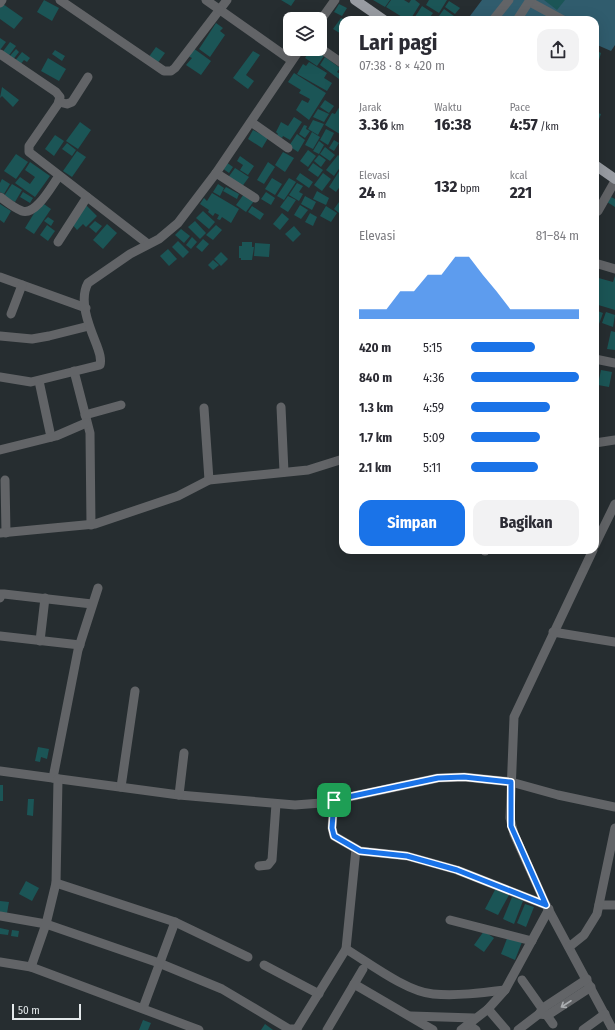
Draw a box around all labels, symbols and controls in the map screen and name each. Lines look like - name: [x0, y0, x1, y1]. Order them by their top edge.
- map controls: [283, 12, 327, 56]
- button: layers: [283, 12, 327, 56]
- text: Lari pagi: [359, 29, 438, 56]
- button: share: [537, 29, 579, 71]
- text: 07:38 · 8 × 420 m: [359, 58, 445, 73]
- text: Jarak: [359, 101, 381, 114]
- text: Waktu: [434, 101, 462, 114]
- text: Pace: [510, 101, 530, 114]
- text: 3.36: [359, 114, 388, 135]
- text: 16:38: [434, 114, 472, 135]
- text: 4:57: [510, 114, 538, 135]
- text: km: [388, 120, 404, 133]
- text: /km: [538, 120, 559, 133]
- text: Elevasi: [359, 169, 390, 182]
- text: kcal: [510, 169, 527, 182]
- text: 132: [434, 176, 457, 197]
- text: 24: [359, 182, 375, 203]
- text: bpm: [457, 182, 480, 195]
- text: 221: [510, 182, 532, 203]
- text: m: [375, 188, 386, 201]
- text: Elevasi: [359, 228, 395, 243]
- text: 81–84 m: [536, 228, 579, 243]
- text: 420 m: [359, 340, 391, 355]
- text: 5:15: [423, 340, 442, 355]
- text: 840 m: [359, 370, 392, 385]
- text: 4:36: [423, 370, 444, 385]
- text: 1.3 km: [359, 400, 393, 415]
- text: 4:59: [423, 400, 444, 415]
- text: 1.7 km: [359, 430, 392, 445]
- text: 5:09: [423, 430, 445, 445]
- text: 2.1 km: [359, 460, 391, 475]
- text: 5:11: [423, 460, 441, 475]
- button: Simpan: [359, 500, 465, 546]
- button: Bagikan: [473, 500, 579, 546]
- pin: [317, 783, 351, 817]
- icon: arrive: [323, 789, 345, 811]
- one-way arrow: [561, 1000, 572, 1008]
- scale bar: [12, 1002, 81, 1021]
- text: 50 m: [18, 1004, 40, 1017]

